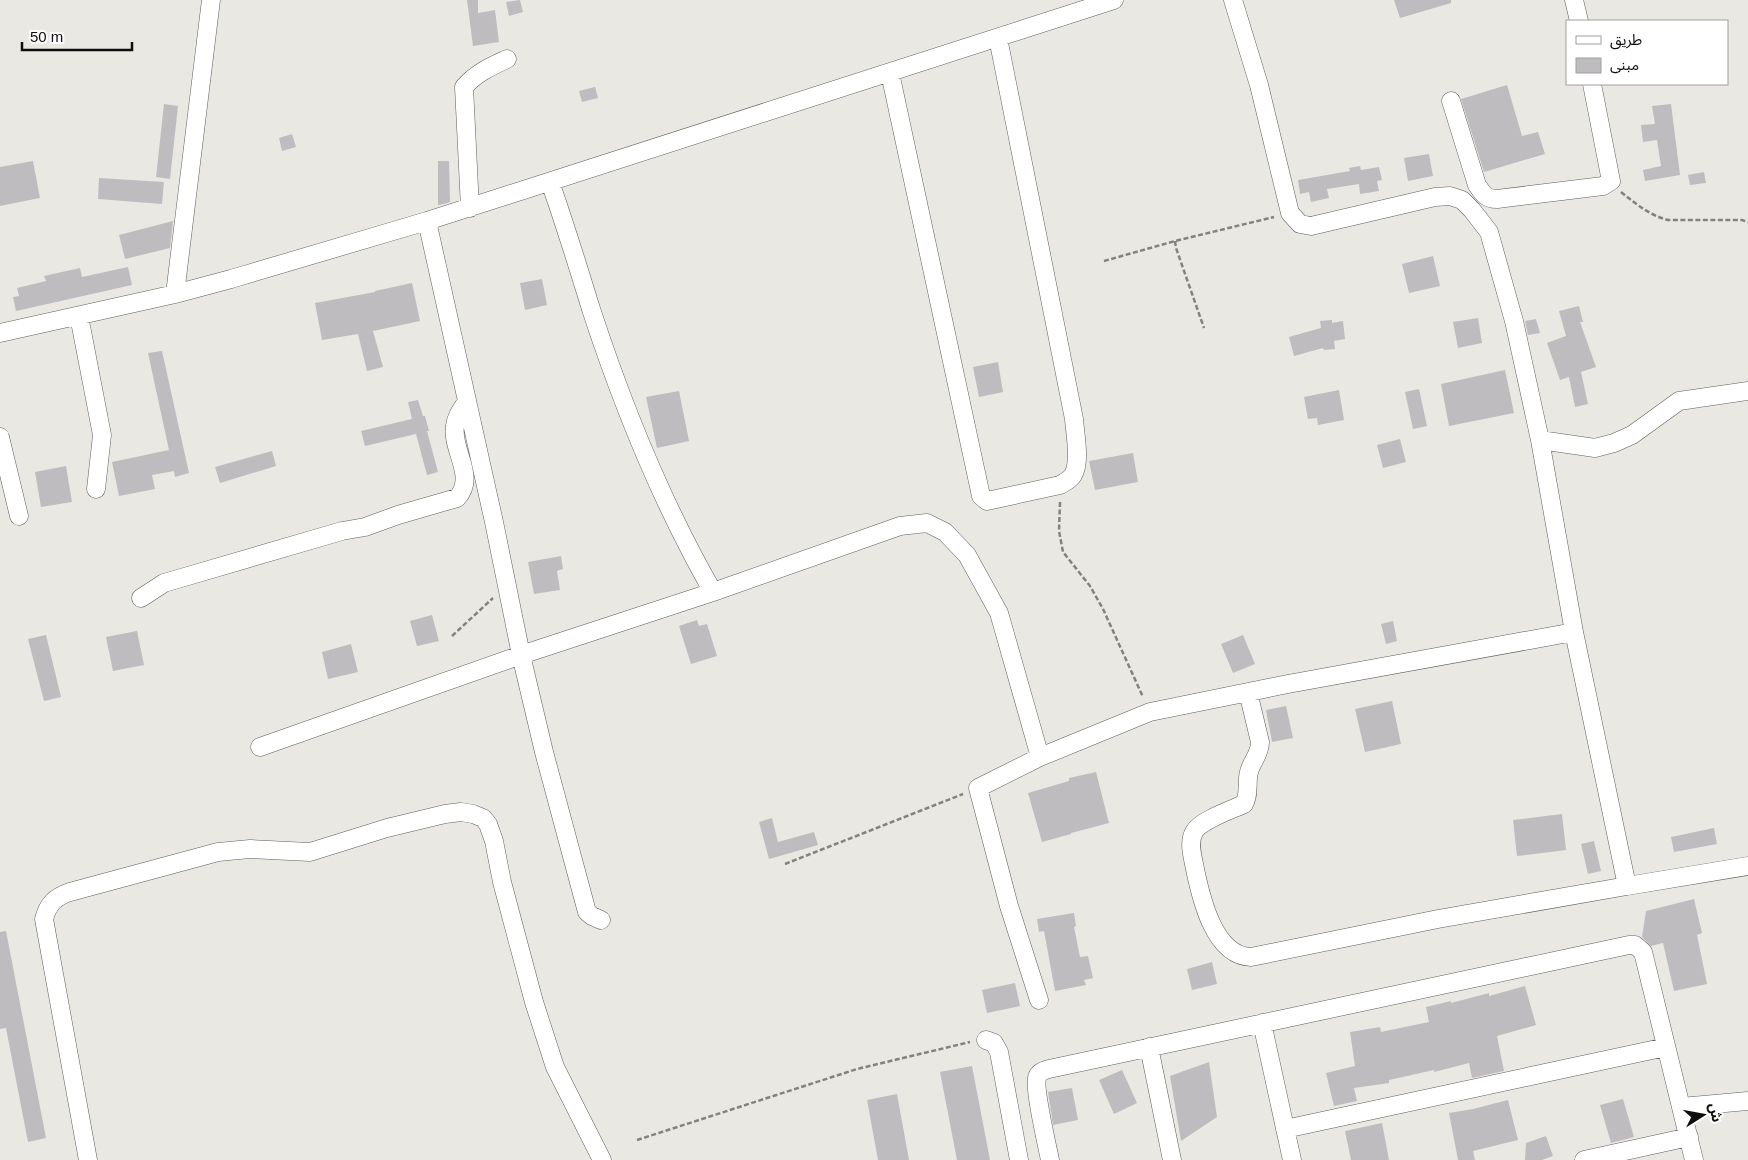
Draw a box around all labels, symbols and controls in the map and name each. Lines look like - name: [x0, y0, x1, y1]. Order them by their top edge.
- scale bar: [22, 20, 132, 52]
- legend: [1566, 20, 1728, 85]
- text: 50 m: [30, 28, 63, 45]
- text: طريق: [1610, 31, 1642, 50]
- text: مبنى: [1610, 56, 1639, 74]
- north arrow: [1678, 1090, 1728, 1140]
- text: ش: [1706, 1102, 1725, 1123]

